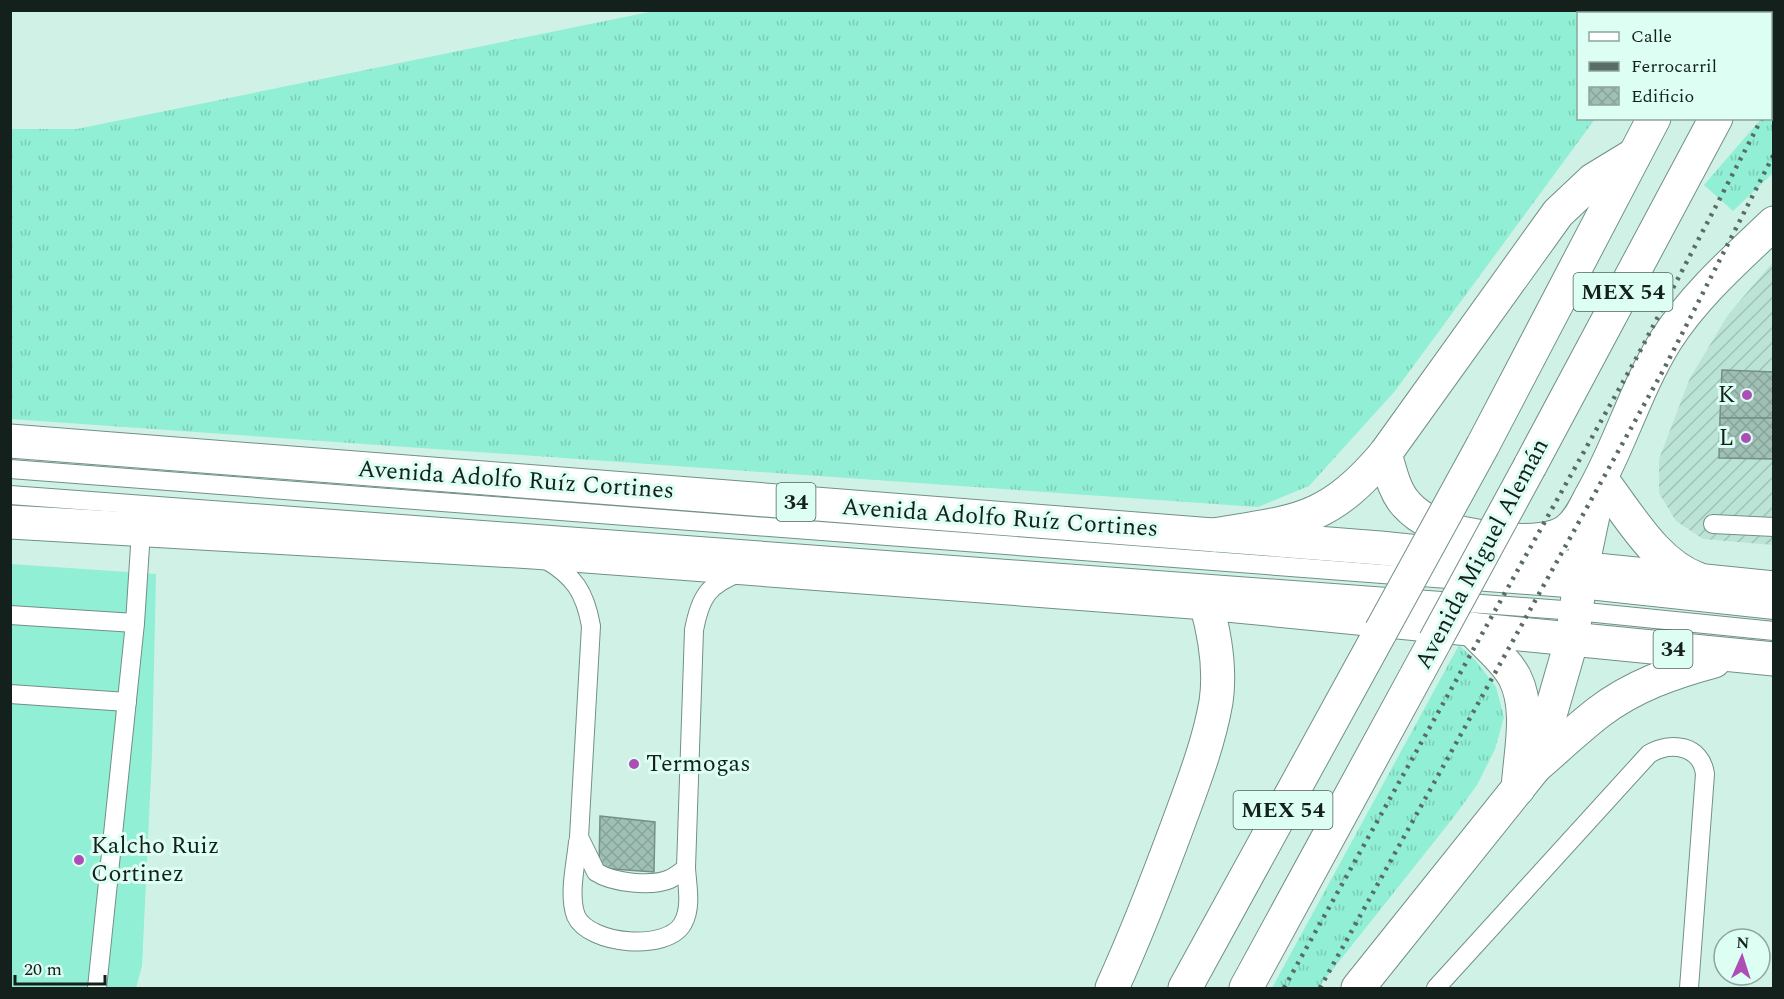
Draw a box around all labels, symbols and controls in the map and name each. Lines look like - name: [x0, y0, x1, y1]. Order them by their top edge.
- legend: [1577, 12, 1772, 120]
- text: Calle: [1631, 23, 1672, 50]
- text: Ferrocarril: [1631, 53, 1717, 80]
- text: Edificio: [1631, 83, 1694, 110]
- road number: MEX 54: [1574, 273, 1672, 311]
- place label: K: [1718, 377, 1735, 413]
- marker: K: [1740, 388, 1754, 402]
- place label: L: [1719, 420, 1734, 456]
- marker: L: [1739, 431, 1753, 445]
- street label: Avenida Miguel Alemán: [1406, 432, 1558, 676]
- street label: Avenida Adolfo Ruíz Cortines: [357, 451, 675, 509]
- road number: 34: [776, 483, 816, 521]
- street label: Avenida Adolfo Ruíz Cortines: [841, 489, 1159, 547]
- road number: 34: [1654, 630, 1692, 668]
- place label: Termogas: [646, 746, 751, 782]
- marker: Termogas: [627, 757, 641, 771]
- road number: MEX 54: [1234, 791, 1332, 829]
- place label: Kalcho Ruiz Cortinez: [91, 828, 219, 892]
- marker: Kalcho Ruiz Cortinez: [72, 853, 86, 867]
- north arrow: [1712, 927, 1772, 987]
- text: N: [1736, 931, 1750, 955]
- scale bar: [15, 948, 105, 986]
- text: 20 m: [24, 956, 62, 983]

